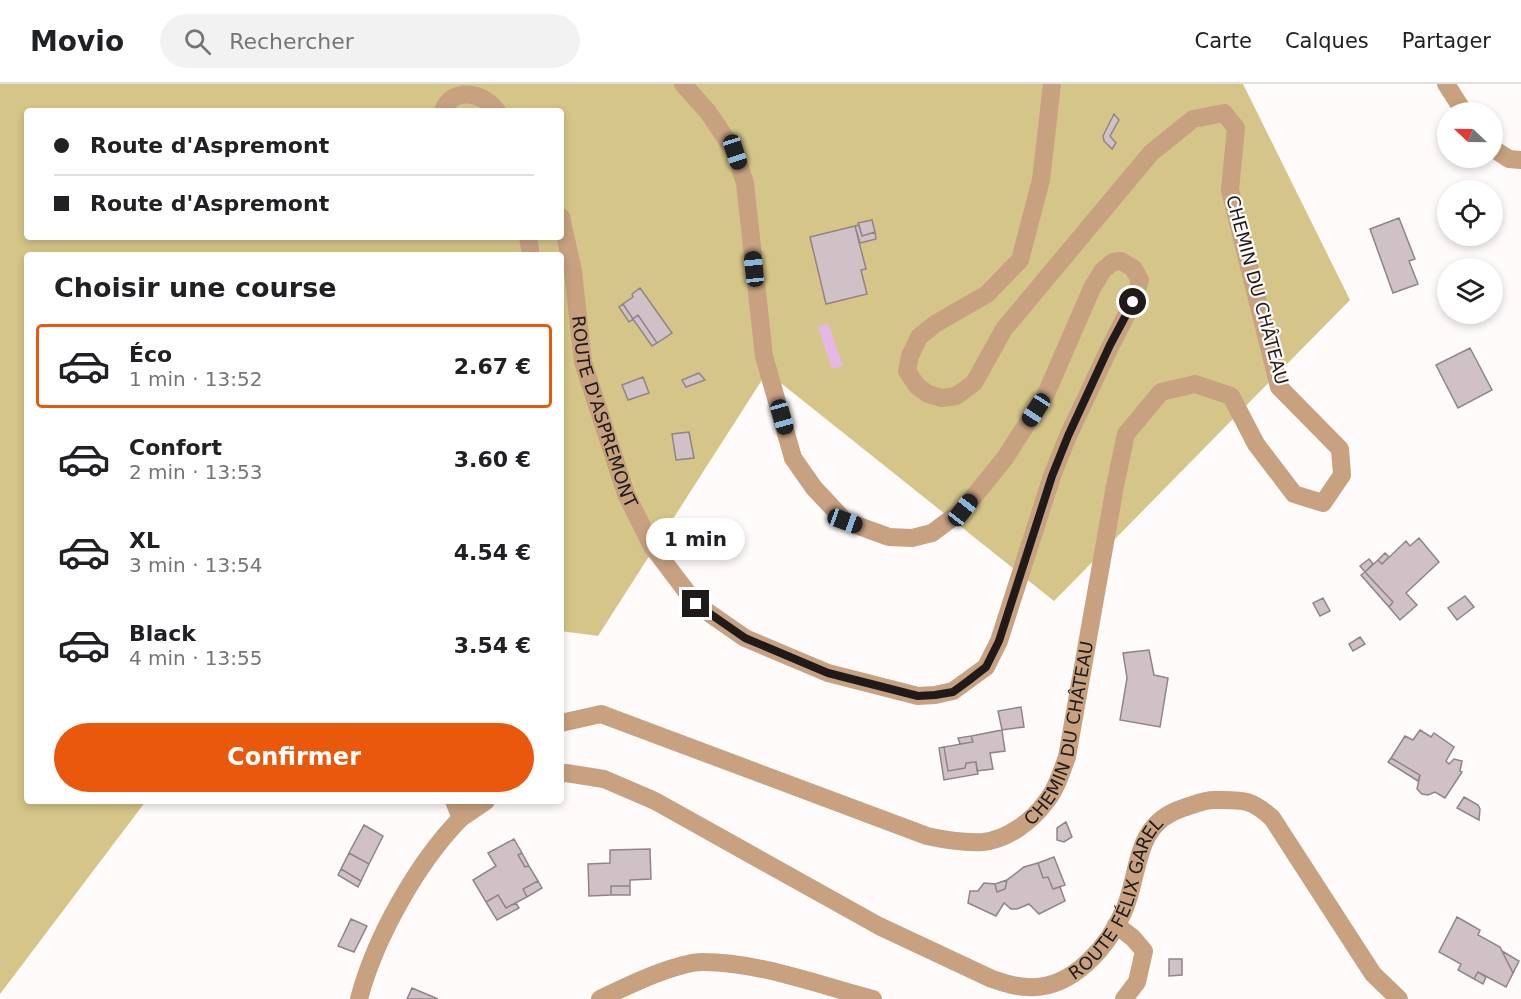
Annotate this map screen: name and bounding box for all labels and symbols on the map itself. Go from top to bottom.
north arrow [1437,102,1503,168]
car [721,132,749,172]
street label: CHEMIN DU CHÂTEAU [1222,193,1293,387]
car [743,250,765,288]
route start [1119,288,1146,315]
street label: ROUTE D'ASPREMONT [568,314,643,512]
car [1019,390,1053,430]
car [768,397,796,437]
car [945,490,981,530]
car [825,506,865,536]
callout: 1 min [646,517,746,559]
route end [682,590,709,617]
street label: CHEMIN DU CHÂTEAU [1019,639,1097,829]
street label: ROUTE FÉLIX GAREL [1064,813,1167,984]

